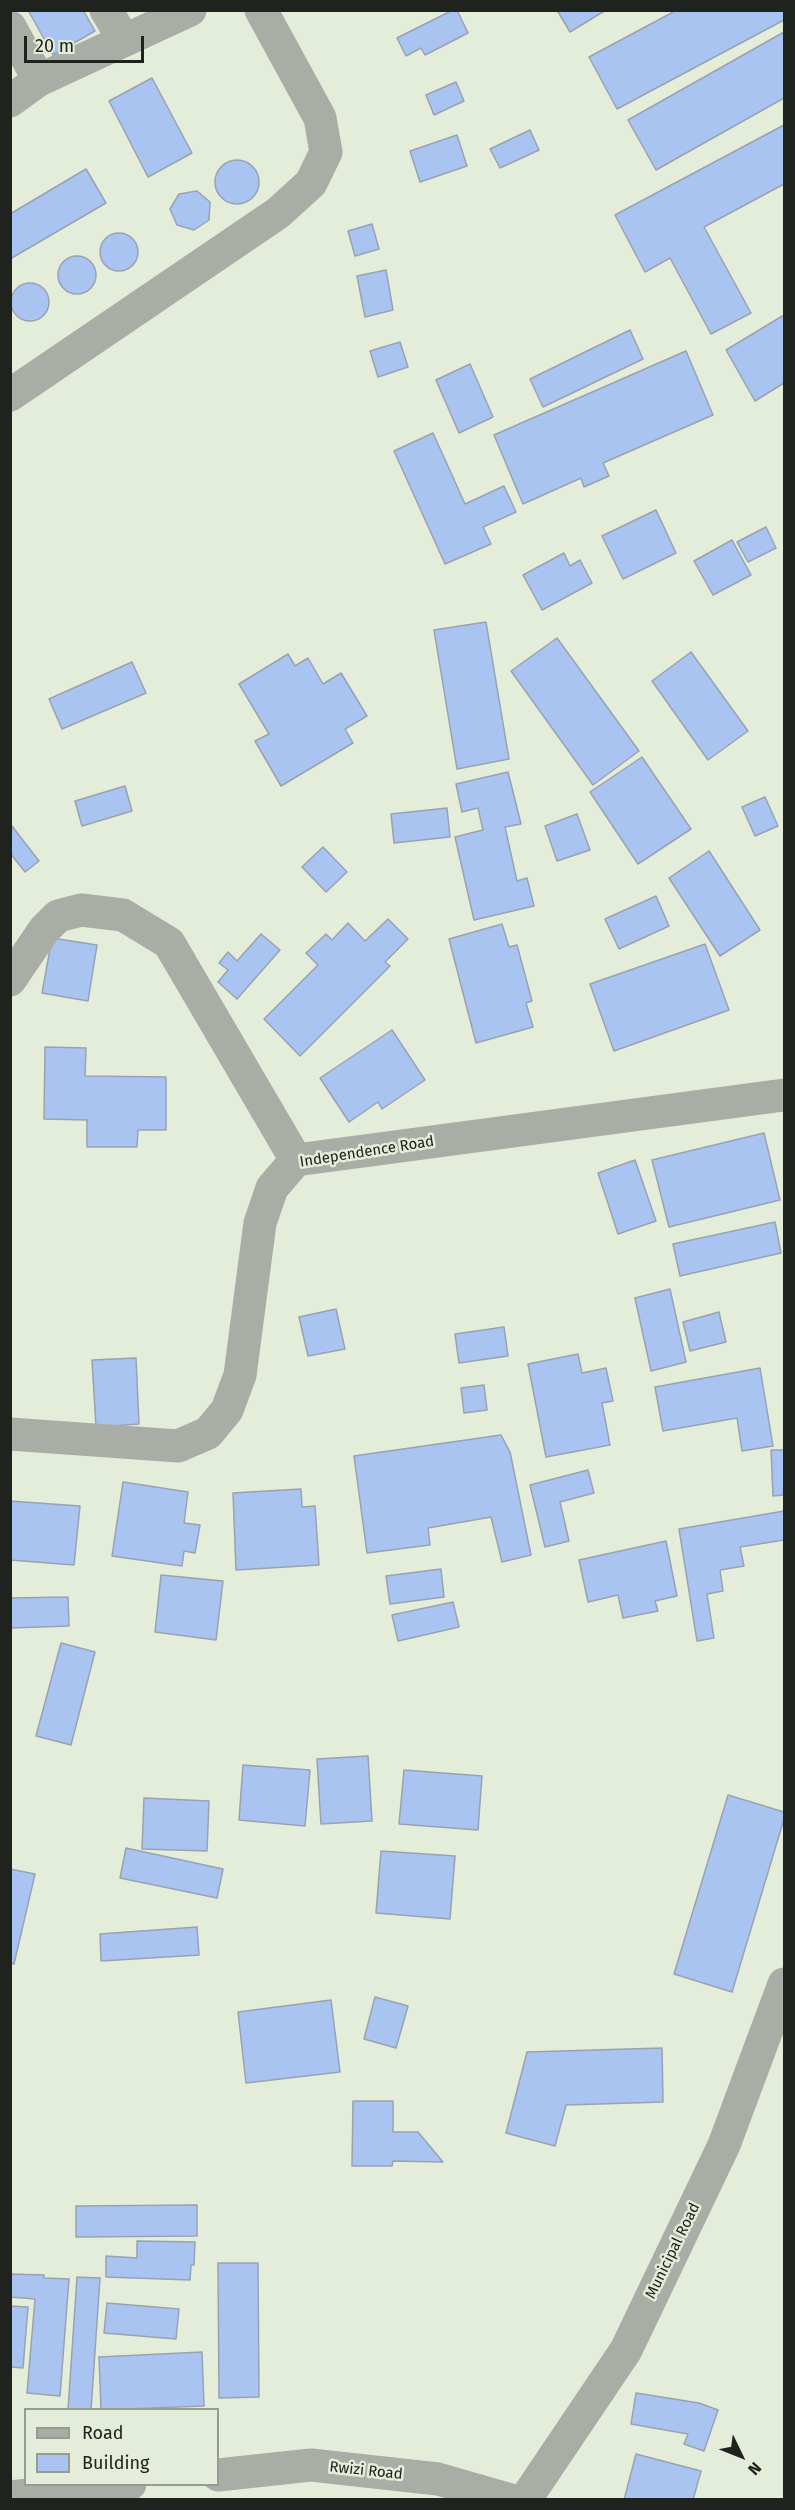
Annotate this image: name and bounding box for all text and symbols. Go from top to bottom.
scale bar [27,24,147,62]
text: 20 m [35,35,74,57]
street label: Independence Road [299,1132,435,1172]
street label: Municipal Road [642,2200,704,2302]
legend [24,2408,219,2486]
text: Road [82,2422,124,2444]
north arrow [711,2426,771,2486]
text: Building [82,2452,149,2474]
street label: Rwizi Road [329,2458,403,2484]
text: N [744,2458,765,2479]

